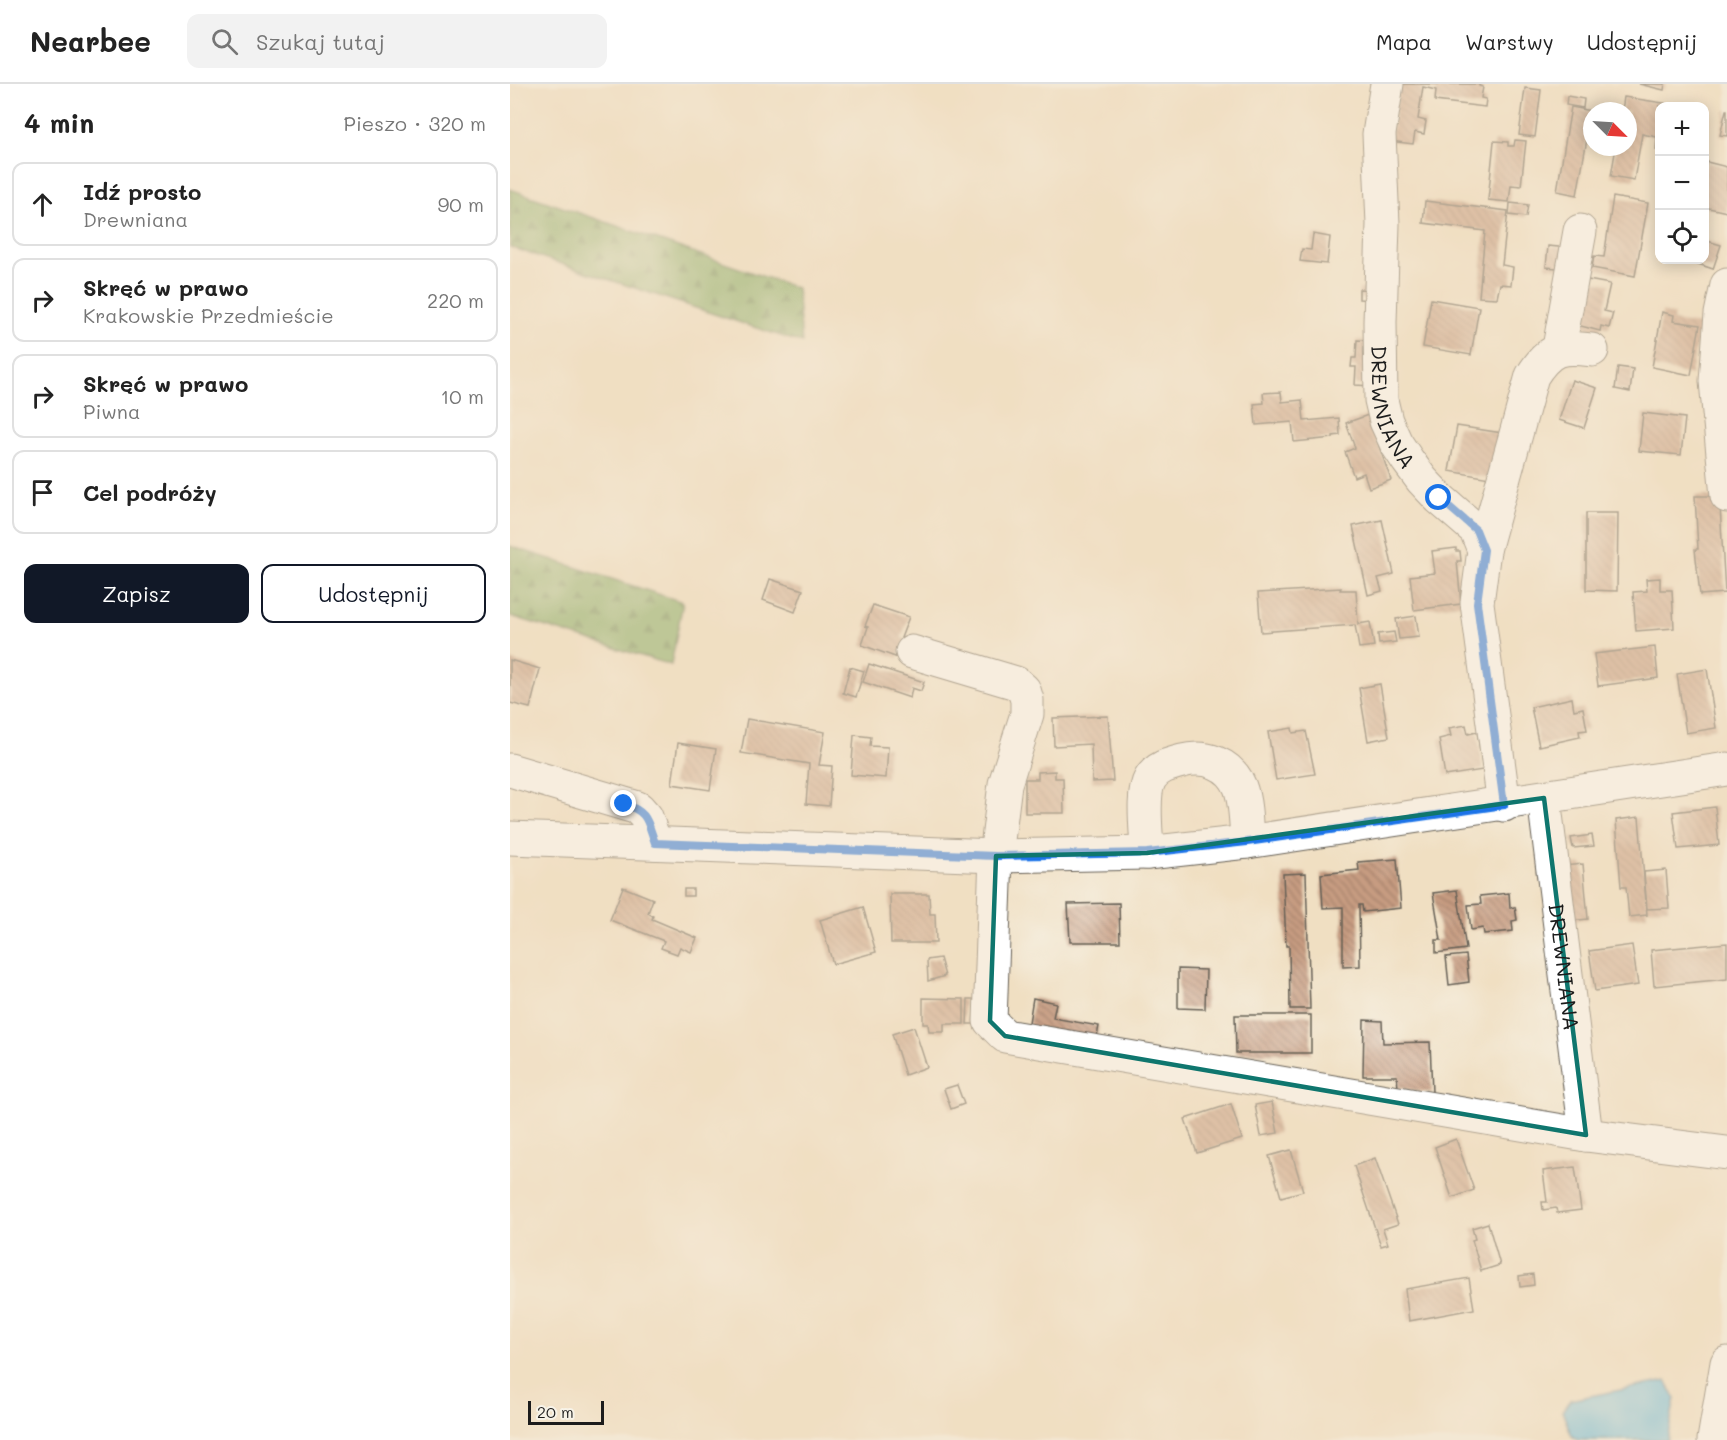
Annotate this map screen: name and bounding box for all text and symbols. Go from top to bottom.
search box [187,14,607,68]
text: Nearbee [30,23,151,59]
icon: search [208,25,241,58]
text: Szukaj tutaj [256,27,385,56]
text: Mapa [1376,28,1432,55]
text: Warstwy [1465,28,1554,55]
text: Udostępnij [1587,28,1697,55]
north arrow [1583,102,1637,156]
map controls [1655,102,1709,264]
button: + [1655,102,1709,156]
text: 4 min [24,106,94,140]
text: Pieszo · 320 m [344,110,486,136]
button: − [1655,156,1709,210]
text: Idź prosto [83,177,201,206]
icon: ahead [26,188,59,221]
text: 90 m [438,191,484,217]
text: Drewniana [83,206,188,232]
button: locate [1655,210,1709,264]
text: Skręć w prawo [83,273,248,302]
icon: right [26,284,59,317]
text: 220 m [427,287,484,313]
text: Krakowskie Przedmieście [83,302,334,328]
street label: DREWNIANA [1367,345,1422,473]
text: Skręć w prawo [83,369,248,398]
icon: right [26,380,59,413]
text: 10 m [440,383,484,409]
text: Piwna [83,398,140,424]
icon: arrive [26,476,59,509]
text: Cel podróży [83,478,217,507]
route start [1425,484,1451,510]
button: Zapisz [24,564,249,623]
button: Udostępnij [261,564,486,623]
route end [610,790,636,816]
street label: DREWNIANA [1544,902,1586,1032]
scale bar [528,1398,604,1426]
text: 20 m [537,1401,574,1422]

